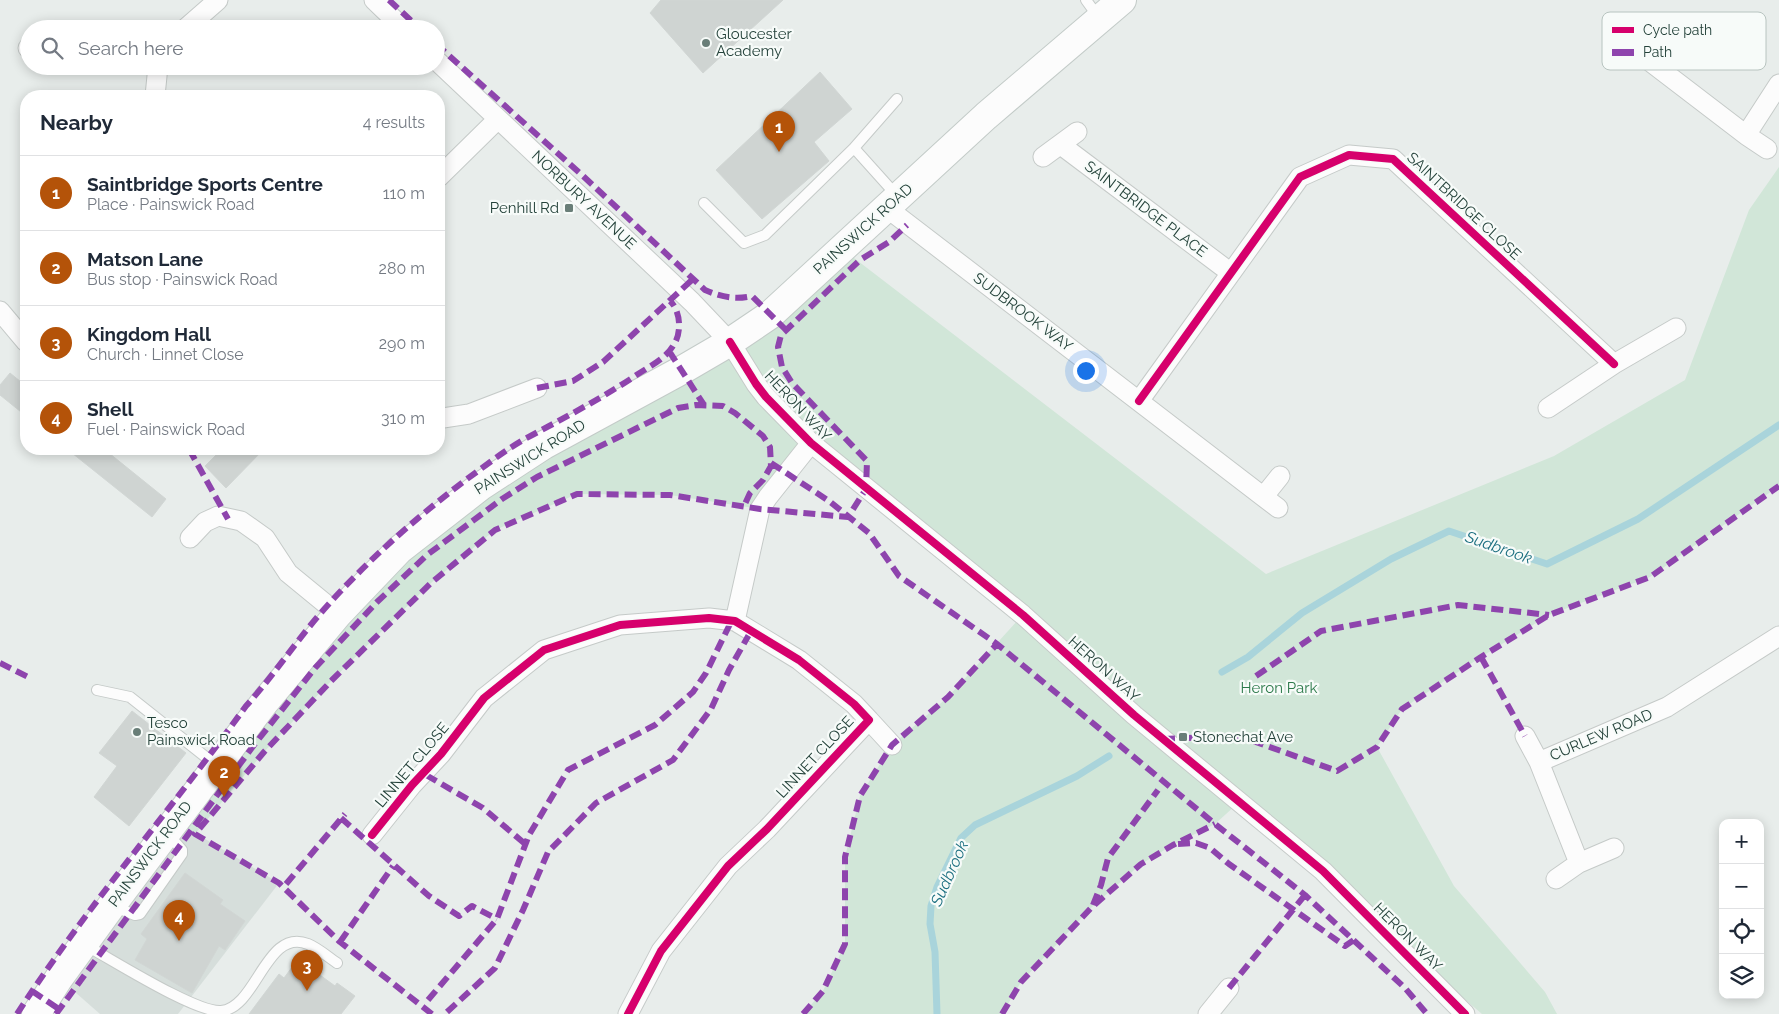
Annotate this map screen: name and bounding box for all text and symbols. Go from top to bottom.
legend [1602,12,1766,70]
search box [20,20,445,75]
text: Cycle path [1643,22,1712,38]
place label: Gloucester Academy [716,25,793,60]
icon: search [38,34,66,62]
text: Search here [78,37,184,59]
marker: Gloucester Academy [700,37,712,49]
text: Path [1643,44,1672,60]
text: Nearby [40,110,113,135]
pin: 1 [763,111,795,152]
text: 4 results [363,113,425,132]
street label: NORBURY AVENUE [528,147,640,253]
street label: SAINTBRIDGE CLOSE [1403,148,1525,264]
street label: SAINTBRIDGE PLACE [1081,157,1211,261]
text: Saintbridge Sports Centre [87,173,323,195]
street label: PAINSWICK ROAD [810,179,917,278]
text: 1 [52,184,60,203]
text: 110 m [383,184,425,203]
text: Place · Painswick Road [87,195,255,214]
place label: Penhill Rd [490,199,559,217]
marker: Penhill Rd [563,202,575,214]
text: Matson Lane [87,248,203,270]
text: 2 [51,259,61,278]
text: 280 m [379,259,425,278]
street label: SUDBROOK WAY [970,269,1076,355]
text: Bus stop · Painswick Road [87,270,278,289]
text: Kingdom Hall [87,323,211,345]
text: 3 [52,334,60,353]
text: 290 m [379,334,425,353]
text: Church · Linnet Close [87,345,244,364]
your location [1073,358,1099,384]
street label: HERON WAY [761,367,835,445]
text: Shell [87,398,134,420]
text: 4 [51,409,61,428]
text: 310 m [381,409,425,428]
street label: PAINSWICK ROAD [471,415,589,498]
text: Fuel · Painswick Road [87,420,245,439]
water label: Sudbrook [1462,527,1535,568]
street label: HERON WAY [1065,632,1144,706]
park label: Heron Park [1241,679,1317,697]
street label: CURLEW ROAD [1547,705,1655,765]
street label: LINNET CLOSE [772,712,858,802]
place label: Tesco Painswick Road [147,714,255,749]
street label: LINNET CLOSE [371,719,453,811]
marker: Tesco Painswick Road [131,726,143,738]
place label: Stonechat Ave [1193,728,1293,746]
marker: Stonechat Ave [1177,731,1189,743]
pin: 2 [208,756,240,797]
street label: PAINSWICK ROAD [104,797,196,910]
map controls [1719,819,1764,999]
button: + [1719,819,1764,864]
water label: Sudbrook [926,837,972,910]
button: − [1719,864,1764,909]
street label: HERON WAY [1370,899,1446,975]
pin: 4 [163,900,195,941]
button: locate [1719,909,1764,954]
pin: 3 [291,950,323,991]
button: layers [1719,954,1764,999]

